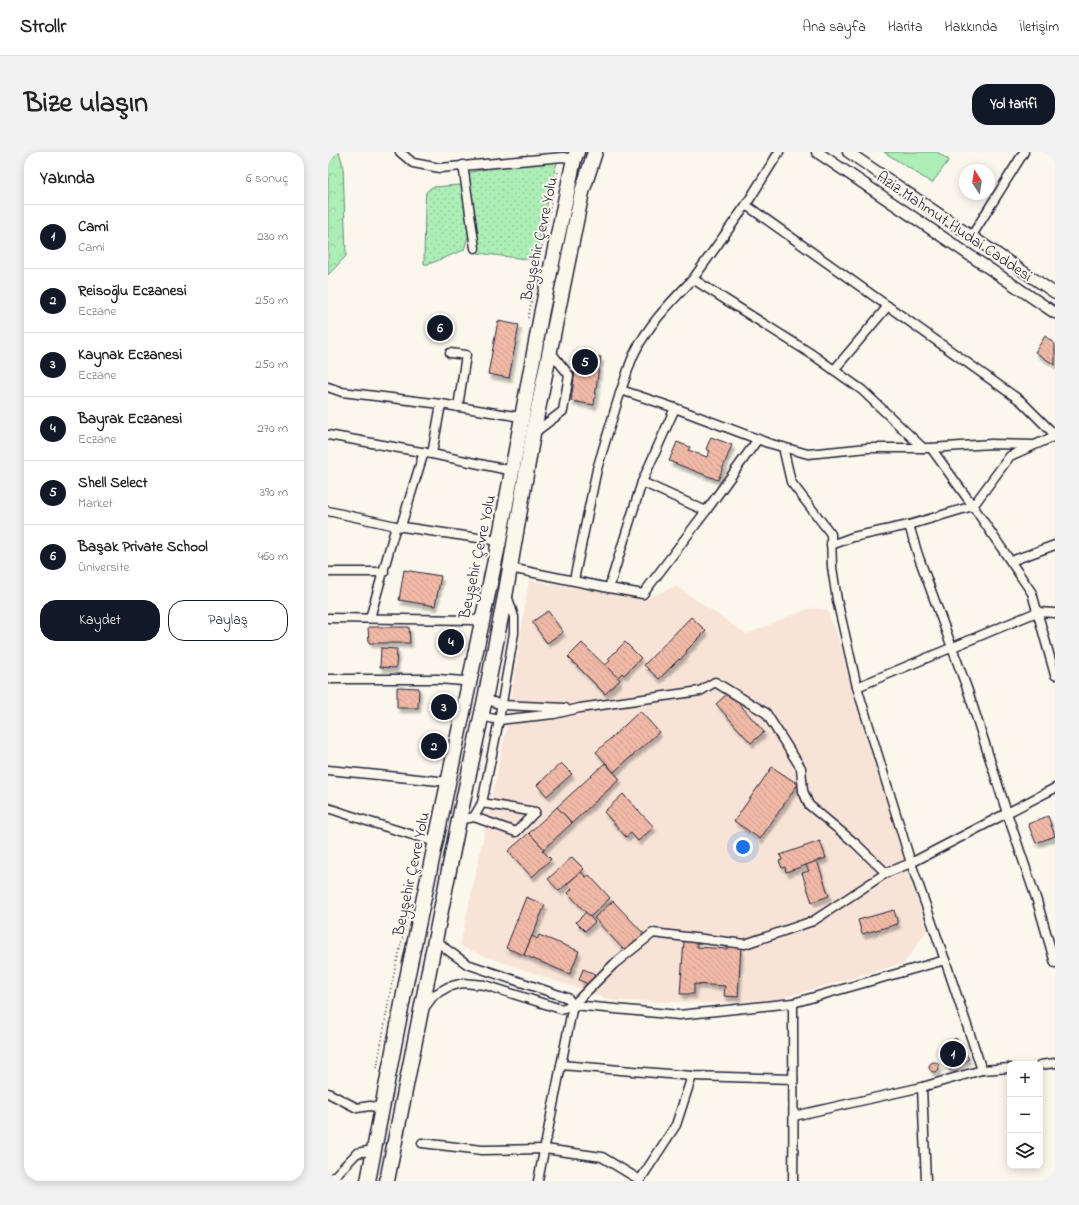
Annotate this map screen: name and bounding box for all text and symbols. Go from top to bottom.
text: Strollr [20,14,66,41]
text: Ana sayfa [803,17,866,38]
text: Harita [888,17,923,38]
text: Hakkında [945,17,997,38]
text: İletişim [1019,17,1059,38]
text: Bize ulaşın [24,84,148,125]
button: Yol tarifi [972,84,1055,125]
north arrow [959,164,995,200]
text: Yakında [40,166,95,191]
street label: Aziz Mahmut Hudai Caddesi [871,166,1037,288]
text: 6 sonuç [246,169,288,188]
street label: Beyşehir Çevre Yolu [515,175,565,304]
text: Cami [78,216,109,238]
text: 1 [51,227,55,246]
text: 230 m [257,227,288,246]
text: Cami [78,238,105,257]
text: Reisoğlu Eczanesi [78,280,187,302]
text: 2 [50,291,56,310]
text: 250 m [255,291,288,310]
text: Eczane [78,302,116,321]
pin: 6 [427,313,453,343]
text: Kaynak Eczanesi [78,344,182,366]
pin: 5 [572,347,598,377]
text: 3 [50,355,56,374]
text: 250 m [255,355,288,374]
text: Eczane [78,366,116,385]
text: Bayrak Eczanesi [78,408,182,430]
text: 4 [50,419,56,438]
text: 270 m [257,419,288,438]
text: Eczane [78,430,116,449]
text: Shell Select [78,472,148,494]
text: 5 [49,483,57,502]
text: 390 m [260,483,288,502]
street label: Beyşehir Çevre Yolu [453,493,503,622]
text: Market [78,494,113,513]
text: Başak Private School [78,536,208,558]
text: 6 [50,547,56,566]
text: 460 m [258,547,288,566]
text: Üniversite [78,558,129,577]
button: Kaydet [40,600,160,641]
button: Paylaş [168,600,288,641]
pin: 4 [438,627,464,657]
pin: 3 [431,692,457,722]
pin: 2 [421,731,447,761]
street label: Beyşehir Çevre Yolu [387,810,437,939]
your location [733,837,753,857]
pin: 1 [940,1039,966,1069]
map controls [1007,1061,1043,1169]
button: + [1007,1061,1043,1097]
button: − [1007,1097,1043,1133]
button: layers [1007,1133,1043,1169]

